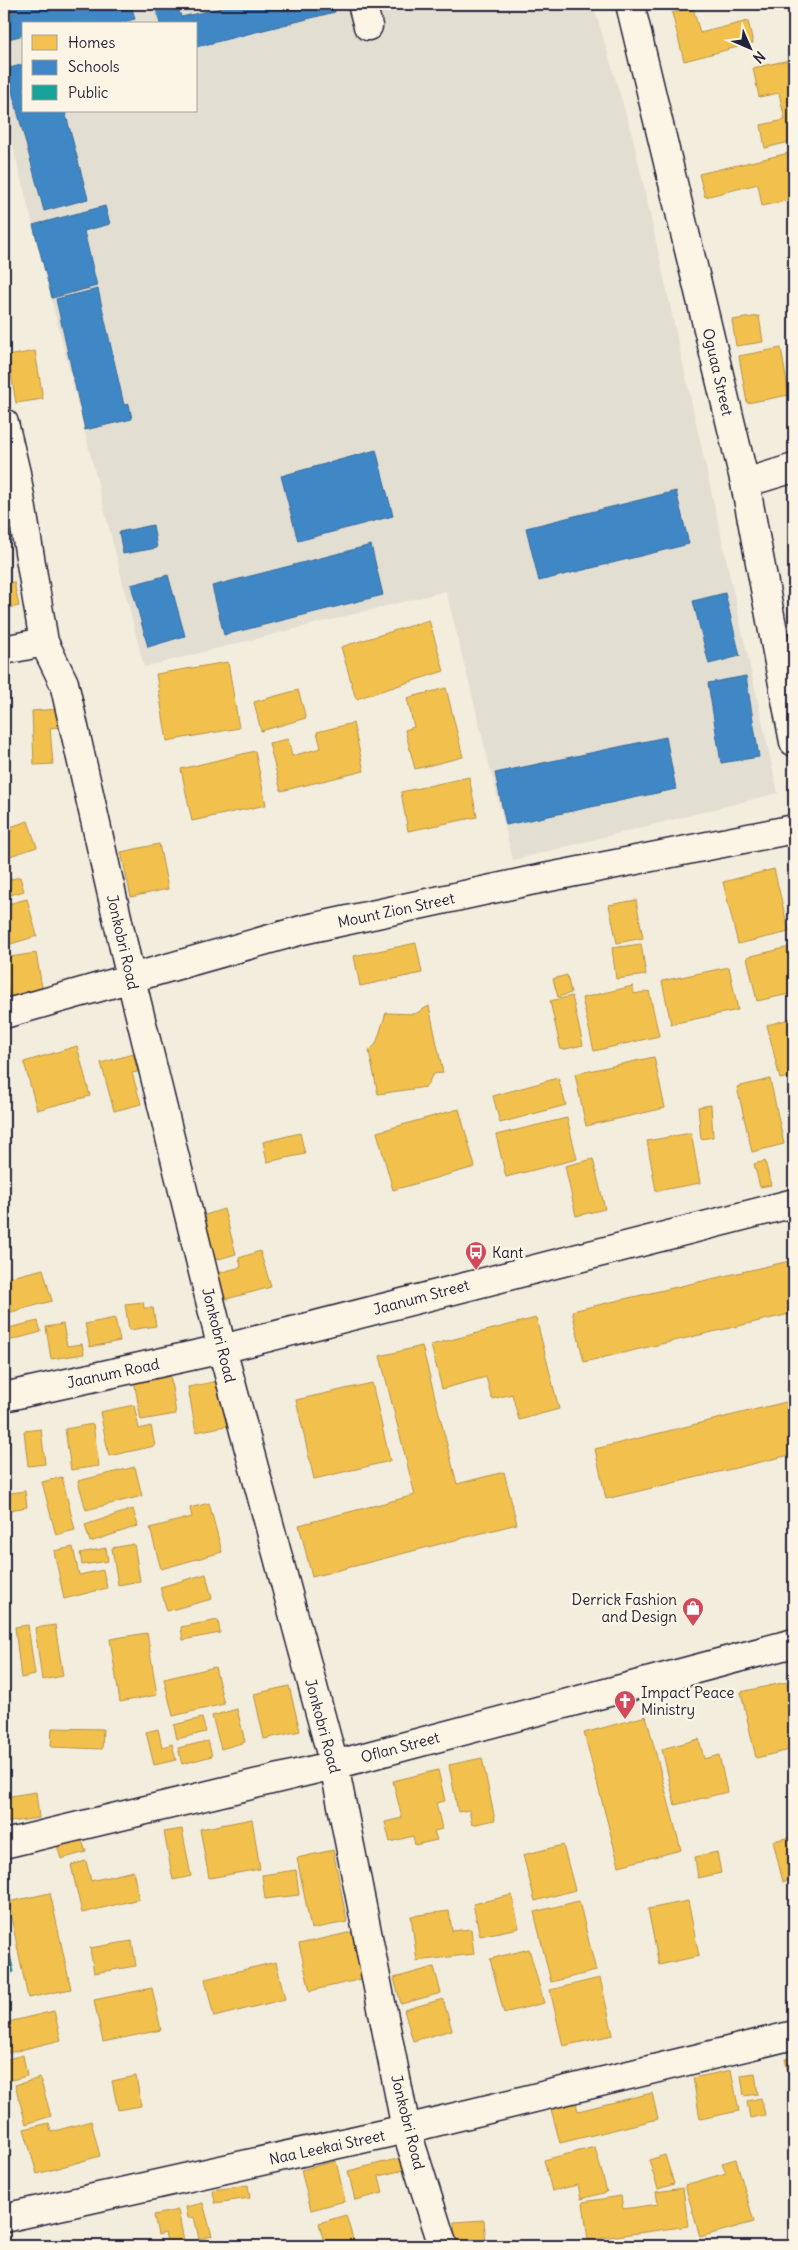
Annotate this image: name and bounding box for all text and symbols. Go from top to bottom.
legend [22,22,198,112]
north arrow [726,22,776,72]
text: Homes [68,33,115,52]
text: N [749,47,769,67]
text: Schools [68,57,120,76]
text: Public [68,83,109,102]
street label: Oguaa Street [699,326,737,418]
street label: Mount Zion Street [336,888,456,932]
street label: Jonkobri Road [103,893,143,992]
bus stop icon: Kant [464,1240,488,1271]
place label: Kant [492,1243,523,1262]
street label: Jaanum Street [371,1275,471,1319]
street label: Jonkobri Road [198,1286,240,1385]
street label: Jaanum Road [65,1354,161,1392]
place label: Derrick Fashion and Design [572,1590,677,1626]
shop icon: Derrick Fashion and Design [681,1596,705,1627]
street label: Jonkobri Road [301,1677,345,1776]
place label: Impact Peace Ministry [641,1683,734,1719]
church icon: Impact Peace Ministry [613,1689,637,1720]
street label: Oflan Street [359,1727,441,1767]
street label: Jonkobri Road [387,2073,429,2172]
street label: Naa Leekai Street [267,2125,387,2169]

